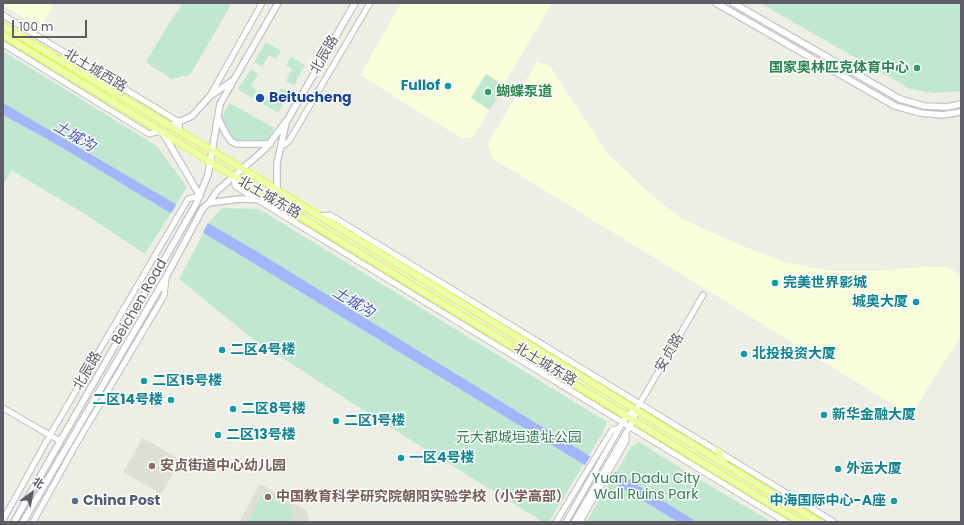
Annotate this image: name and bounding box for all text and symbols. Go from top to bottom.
scale bar [14,12,89,38]
text: 100 m [19,18,53,35]
street label: 北辰路 [307,33,343,77]
street label: 北土城西路 [61,46,129,96]
place label: 国家奥林匹克体育中心 [769,60,909,76]
marker: 国家奥林匹克体育中心 [912,63,922,73]
place label: Fullof [401,78,440,94]
marker: Fullof [443,81,453,91]
place label: 蝴蝶泵道 [496,84,552,100]
marker: 蝴蝶泵道 [483,87,493,97]
place label: Beitucheng [269,90,352,106]
marker: Beitucheng [254,92,266,104]
water label: 土城沟 [50,118,98,156]
street label: 北土城东路 [234,173,304,223]
street label: Beichen Road [109,256,171,348]
place label: 完美世界影城 [783,275,867,291]
marker: 完美世界影城 [770,278,780,288]
water label: 土城沟 [329,284,377,322]
place label: 城奥大厦 [852,294,908,310]
marker: 城奥大厦 [911,297,921,307]
street label: 安贞路 [652,331,688,375]
street label: 北土城东路 [511,340,579,390]
place label: 二区4号楼 [230,342,295,358]
marker: 二区4号楼 [217,345,227,355]
place label: 北投投资大厦 [752,346,836,362]
street label: 北辰路 [70,349,106,393]
marker: 北投投资大厦 [739,349,749,359]
place label: 二区15号楼 [152,373,222,389]
marker: 二区15号楼 [139,376,149,386]
place label: 二区14号楼 [92,392,163,408]
marker: 二区14号楼 [166,395,176,405]
place label: 二区8号楼 [241,401,306,417]
marker: 二区8号楼 [228,404,238,414]
place label: 新华金融大厦 [832,407,916,423]
marker: 新华金融大厦 [819,410,829,420]
place label: 二区1号楼 [344,413,405,429]
marker: 二区1号楼 [331,416,341,426]
place label: 二区13号楼 [226,427,296,443]
marker: 二区13号楼 [213,430,223,440]
park label: 元大都城垣遗址公园 [456,430,582,446]
place label: 一区4号楼 [409,450,474,466]
marker: 一区4号楼 [396,453,406,463]
place label: 安贞街道中心幼儿园 [160,458,286,474]
marker: 安贞街道中心幼儿园 [147,461,157,471]
place label: 外运大厦 [846,461,902,477]
marker: 外运大厦 [833,464,843,474]
park label: Yuan Dadu City Wall Ruins Park [592,471,700,504]
north arrow [12,473,52,513]
text: 北 [29,473,47,493]
place label: 中国教育科学研究院朝阳实验学校（小学高部） [276,489,570,505]
marker: 中国教育科学研究院朝阳实验学校（小学高部） [263,492,273,502]
place label: China Post [83,493,160,509]
place label: 中海国际中心-A座 [770,493,886,509]
marker: China Post [70,496,80,506]
marker: 中海国际中心-A座 [889,496,899,506]

